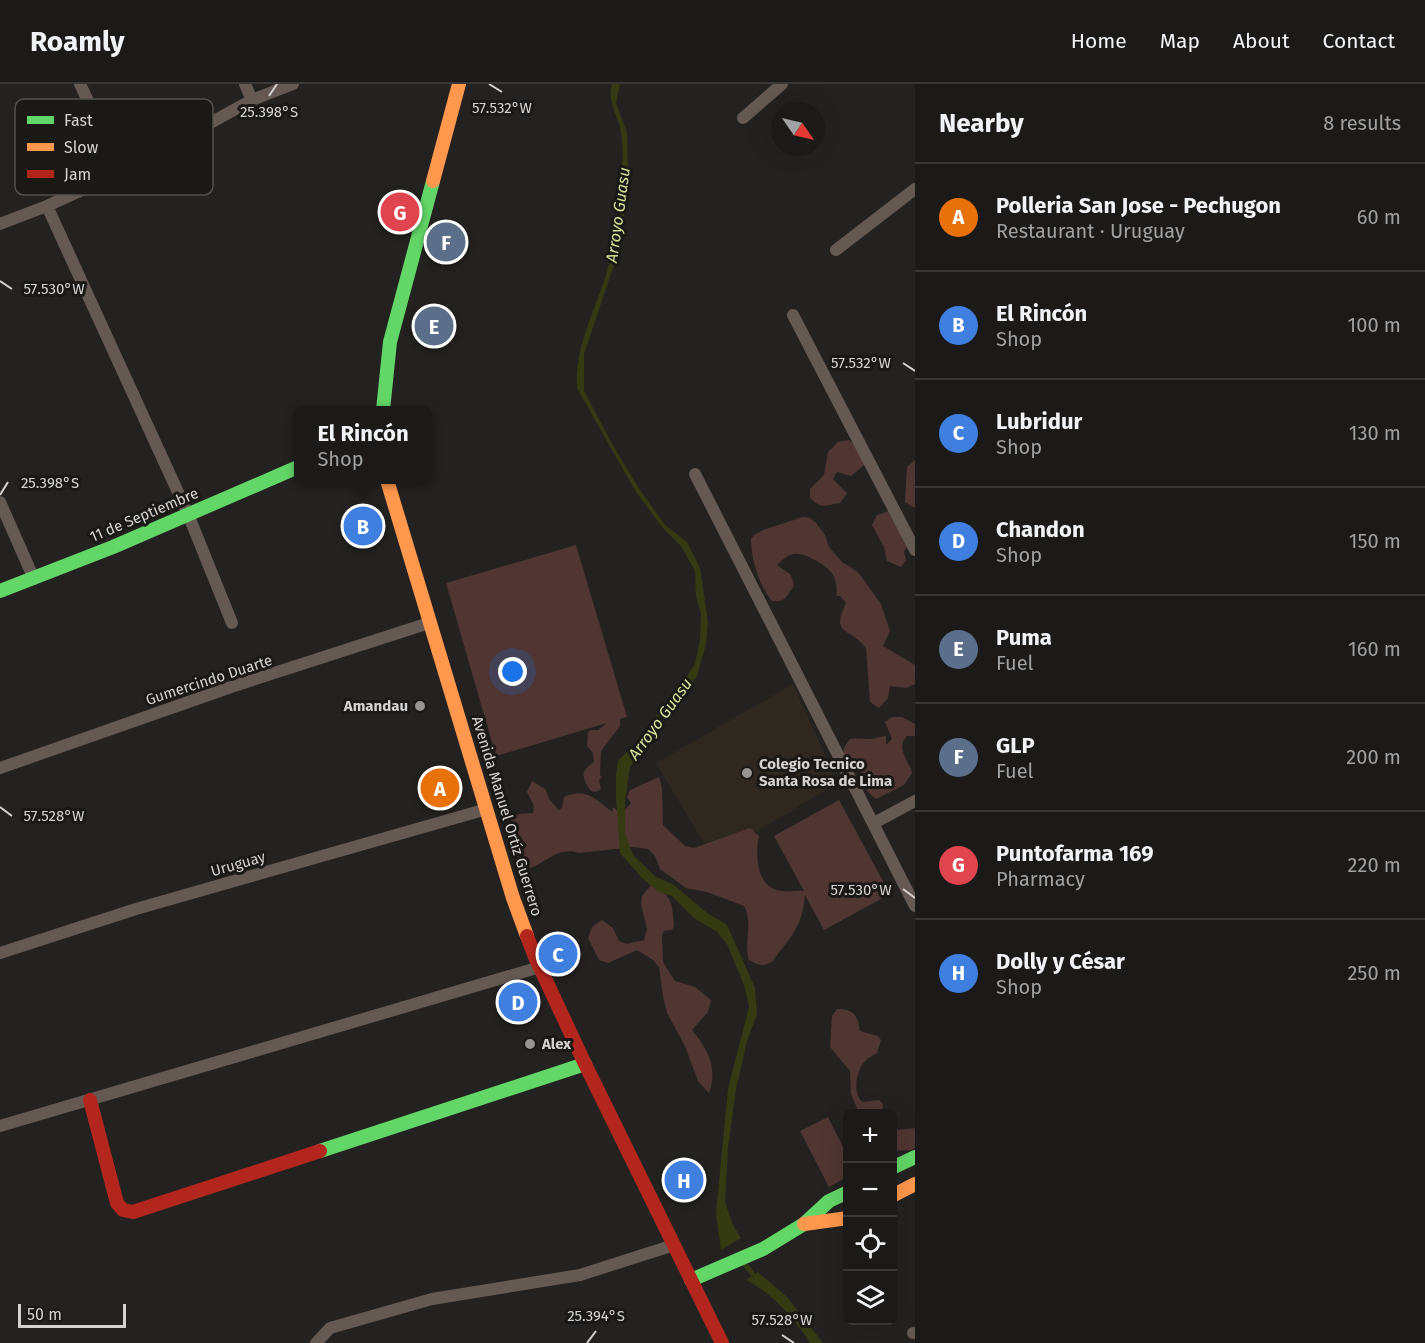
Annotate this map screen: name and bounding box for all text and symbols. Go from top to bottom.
text: Roamly [30,25,124,58]
text: Home [1071,28,1127,54]
text: Map [1160,28,1200,54]
text: About [1233,28,1290,54]
text: Contact [1323,28,1395,54]
legend [15,99,213,195]
text: 57.532°W [472,99,533,117]
north arrow [771,102,825,156]
text: 25.398°S [240,103,298,121]
text: Nearby [939,108,1024,139]
text: Fast [64,111,93,130]
text: 8 results [1323,111,1401,135]
text: Slow [64,138,99,157]
text: Jam [64,165,91,184]
water label: Arroyo Guasu [602,166,634,265]
pin: G [380,190,420,234]
text: Polleria San Jose - Pechugon [996,192,1281,219]
text: A [953,205,964,229]
text: 60 m [1357,205,1401,229]
text: Restaurant · Uruguay [996,219,1185,243]
pin: F [426,220,466,264]
text: 57.530°W [23,280,85,298]
text: El Rincón [996,300,1087,327]
pin: E [414,304,454,348]
text: B [952,313,965,337]
text: 100 m [1348,313,1401,337]
text: Shop [996,327,1042,351]
text: 57.532°W [831,354,892,372]
popup [294,406,432,484]
text: Lubridur [996,408,1082,435]
text: El Rincón [317,420,409,447]
text: C [953,421,964,445]
text: 130 m [1349,421,1401,445]
text: Shop [996,435,1042,459]
text: Shop [317,447,364,471]
text: 25.398°S [21,474,79,492]
street label: 11 de Septiembre [87,484,201,546]
pin: B [344,504,382,548]
text: Chandon [996,516,1085,543]
text: D [952,529,965,553]
text: 150 m [1349,529,1401,553]
text: Shop [996,543,1042,567]
text: Puma [996,624,1052,651]
text: E [953,637,964,661]
text: 160 m [1348,637,1401,661]
street label: Gumercindo Duarte [143,651,275,709]
text: Fuel [996,651,1033,675]
your location [498,657,527,686]
water label: Arroyo Guasu [624,675,696,764]
place label: Amandau [343,697,408,715]
marker: Amandau [413,699,427,713]
street label: Avenida Manuel Ortíz Guerrero [468,714,546,918]
text: GLP [996,732,1035,759]
text: F [954,745,963,769]
text: 200 m [1346,745,1401,769]
place label: Colegio Tecnico Santa Rosa de Lima [759,755,892,790]
text: Fuel [996,759,1033,783]
pin: A [420,766,460,810]
marker: Colegio Tecnico Santa Rosa de Lima [740,766,754,780]
text: 57.528°W [24,807,85,825]
text: Puntofarma 169 [996,840,1154,867]
street label: Uruguay [209,847,268,880]
text: G [952,853,965,877]
text: 220 m [1348,853,1401,877]
text: Pharmacy [996,867,1085,891]
text: 57.530°W [830,881,892,899]
pin: C [538,932,578,976]
text: Dolly y César [996,948,1125,975]
text: H [952,961,965,985]
text: 250 m [1347,961,1401,985]
text: Shop [996,975,1042,999]
pin: D [498,980,538,1024]
place label: Alex [541,1035,571,1053]
marker: Alex [523,1037,537,1051]
map controls [843,1109,897,1325]
button: + [843,1109,897,1163]
pin: H [664,1158,704,1202]
button: − [843,1163,897,1217]
button: locate [843,1217,897,1271]
button: layers [843,1271,897,1325]
scale bar [18,1301,126,1328]
text: 50 m [27,1305,62,1324]
text: 25.394°S [567,1307,625,1325]
text: 57.528°W [752,1311,813,1329]

